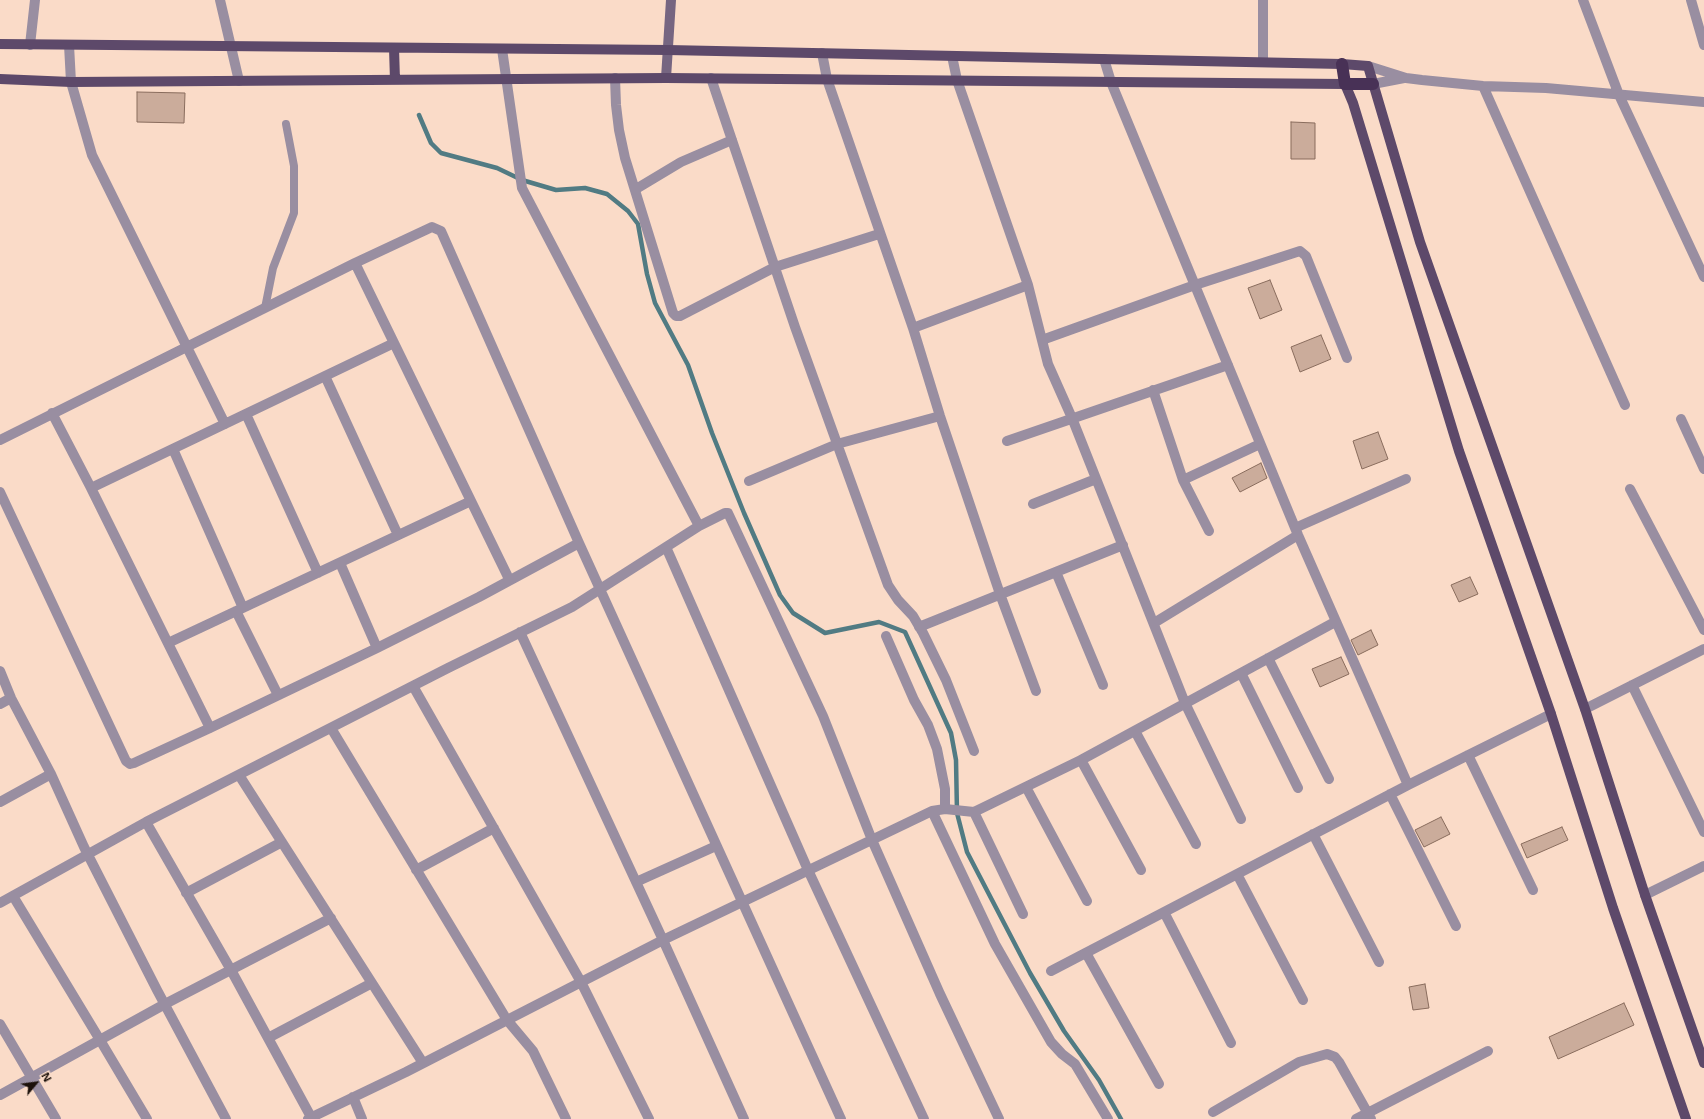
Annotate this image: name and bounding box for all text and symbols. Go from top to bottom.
north arrow [16,1063,56,1103]
text: N [38,1069,56,1084]

